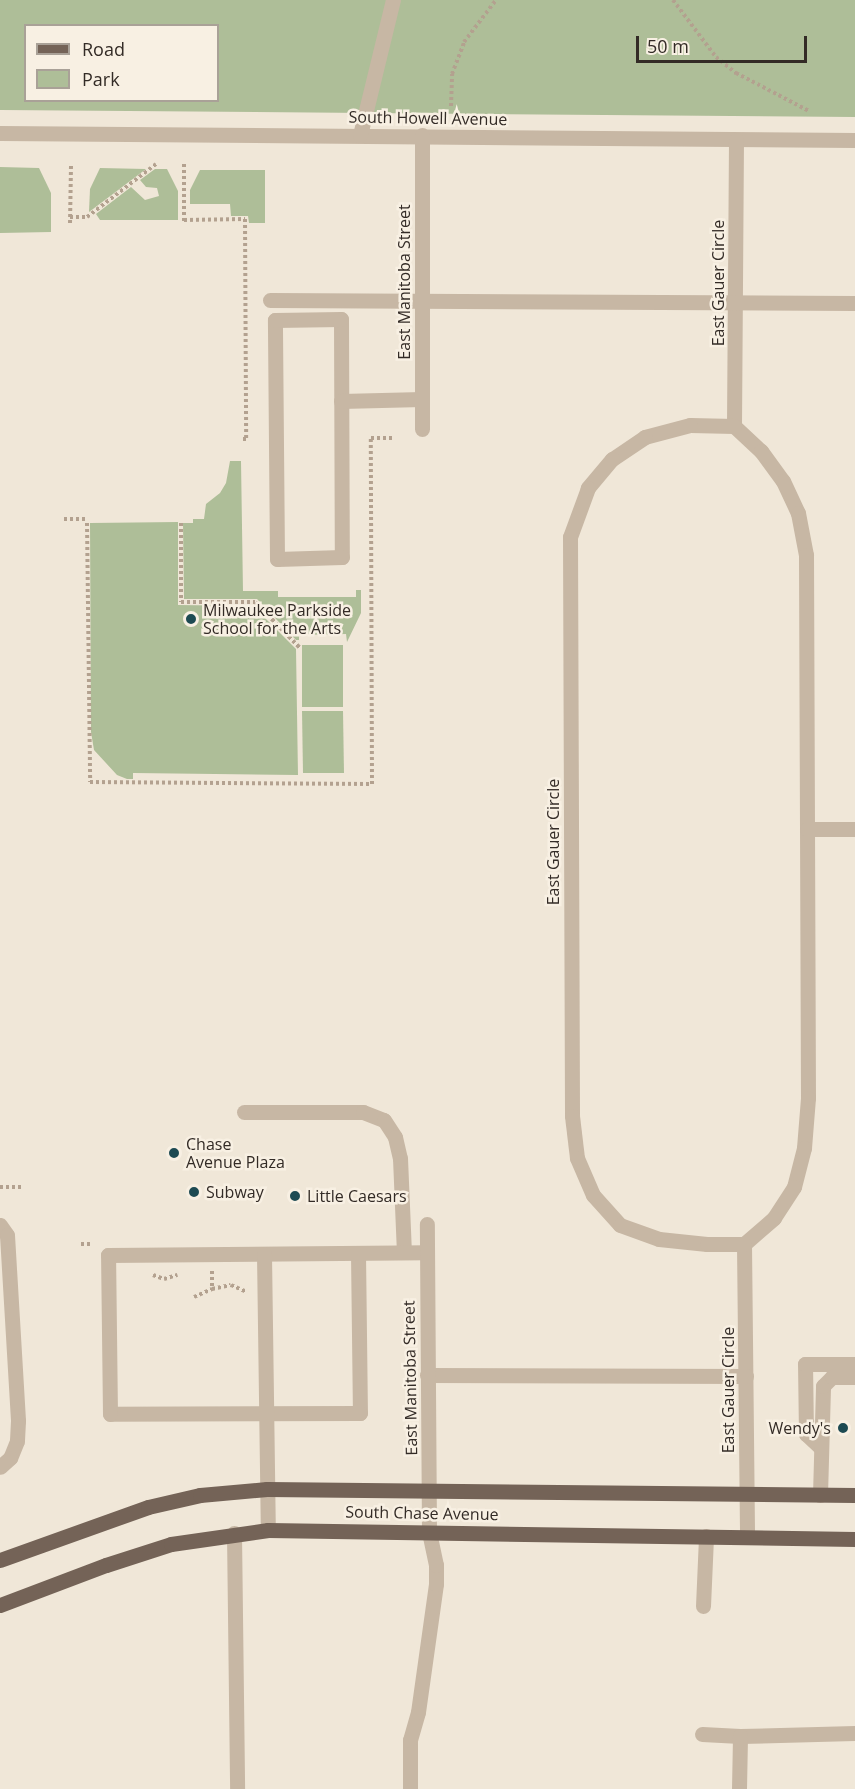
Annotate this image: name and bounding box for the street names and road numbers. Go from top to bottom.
street label: South Howell Avenue [349,107,507,129]
street label: East Manitoba Street [394,204,414,360]
street label: East Gauer Circle [708,220,728,346]
street label: East Gauer Circle [543,779,563,905]
street label: East Manitoba Street [399,1300,421,1456]
street label: East Gauer Circle [718,1327,738,1453]
street label: South Chase Avenue [345,1502,499,1524]

